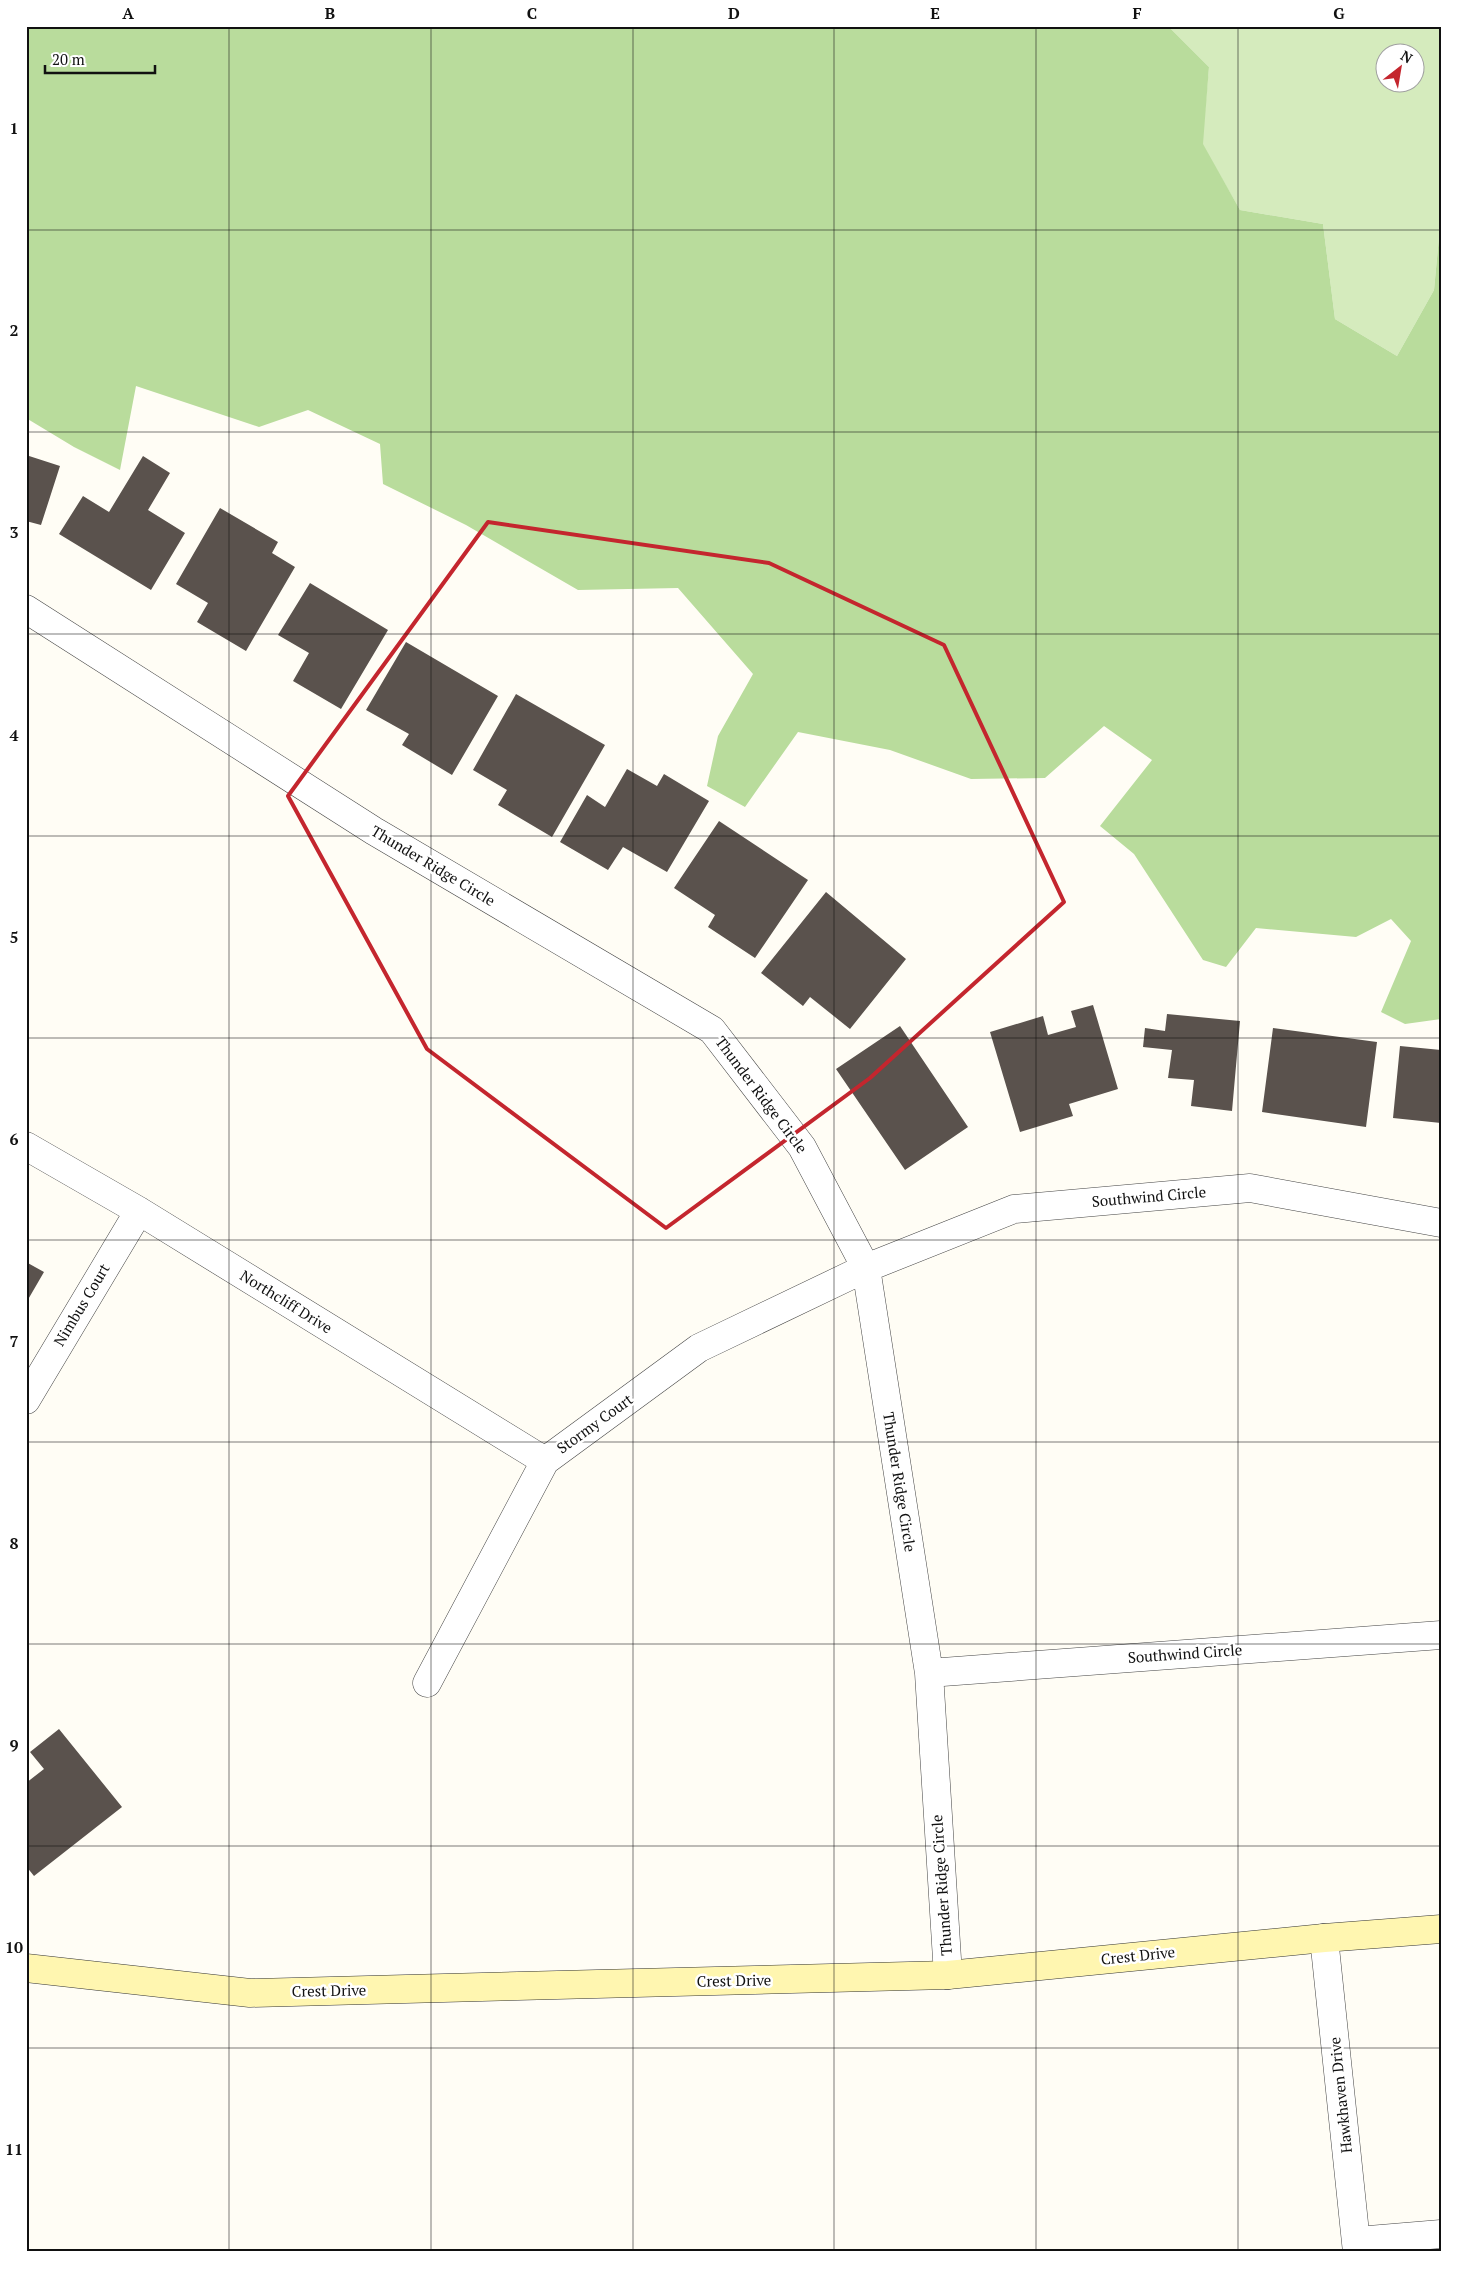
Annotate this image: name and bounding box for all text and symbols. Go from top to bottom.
text: A [122,2,134,24]
text: B [325,2,335,24]
text: C [527,2,537,24]
text: D [728,2,740,24]
text: E [930,2,940,24]
text: F [1132,2,1142,24]
text: G [1333,2,1345,24]
scale bar [45,42,155,74]
north arrow [1374,42,1424,92]
text: N [1398,46,1417,68]
text: 20 m [52,49,85,69]
text: 1 [9,117,19,139]
text: 2 [9,319,19,341]
text: 3 [9,521,19,543]
text: 4 [9,724,19,746]
street label: Thunder Ridge Circle [368,820,499,910]
text: 5 [9,926,19,948]
street label: Thunder Ridge Circle [711,1032,812,1157]
text: 6 [9,1128,19,1150]
street label: Southwind Circle [1091,1181,1207,1211]
street label: Nimbus Court [49,1259,114,1349]
street label: Northcliff Drive [237,1265,336,1337]
text: 7 [9,1330,19,1352]
street label: Stormy Court [552,1389,637,1458]
street label: Thunder Ridge Circle [879,1410,921,1553]
text: 8 [9,1532,19,1554]
street label: Southwind Circle [1127,1639,1243,1667]
text: 9 [9,1734,19,1756]
street label: Thunder Ridge Circle [926,1814,956,1956]
text: 10 [5,1936,23,1958]
street label: Crest Drive [1100,1941,1176,1969]
street label: Crest Drive [697,1969,771,1991]
street label: Crest Drive [292,1979,366,2001]
street label: Hawkhaven Drive [1324,2036,1356,2154]
text: 11 [5,2138,23,2160]

